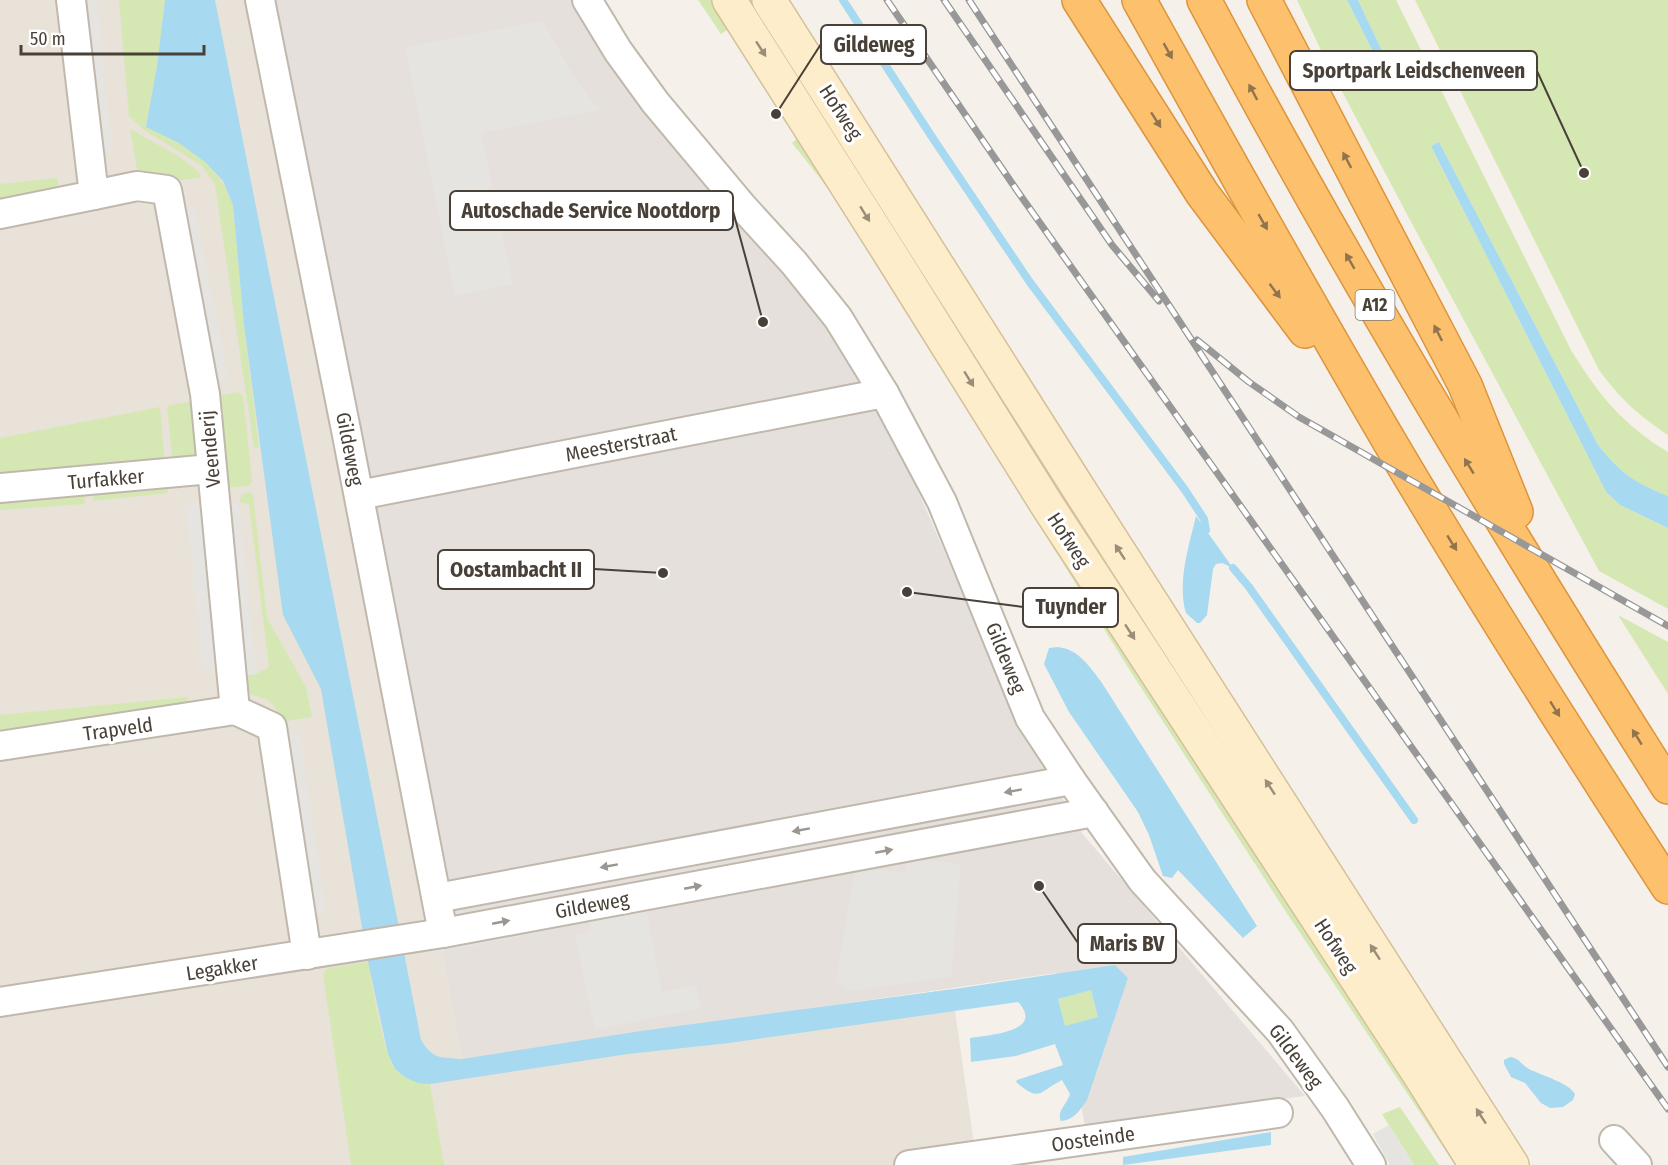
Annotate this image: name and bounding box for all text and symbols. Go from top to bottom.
scale bar [21,18,204,56]
callout: Gildeweg [821,25,926,64]
text: 50 m [30,28,66,50]
text: Gildeweg [833,32,915,58]
one-way arrow [755,41,766,57]
one-way arrow [1163,43,1173,60]
callout: Sportpark Leidschenveen [1290,51,1537,90]
text: Sportpark Leidschenveen [1303,58,1525,84]
street label: Hofweg [814,80,868,145]
one-way arrow [1248,83,1258,100]
one-way arrow [1150,112,1161,128]
one-way arrow [1342,151,1352,168]
callout: Autoschade Service Nootdorp [450,191,733,230]
text: Autoschade Service Nootdorp [461,198,720,224]
one-way arrow [860,205,871,222]
one-way arrow [1257,213,1267,230]
one-way arrow [1344,253,1355,269]
one-way arrow [1269,282,1281,298]
road number: A12 [1356,290,1394,320]
one-way arrow [1433,324,1442,341]
one-way arrow [963,371,974,387]
street label: Veenderij [195,409,225,489]
street label: Gildeweg [331,410,369,489]
street label: Meesterstraat [563,421,679,467]
one-way arrow [1464,458,1475,474]
street label: Turfakker [67,464,145,494]
street label: Hofweg [1042,508,1096,573]
one-way arrow [1446,535,1457,551]
one-way arrow [1114,544,1125,561]
callout: Oostambacht II [438,550,594,589]
text: Oostambacht II [450,557,582,583]
callout: Tuynder [1023,588,1118,627]
text: Tuynder [1035,594,1107,620]
street label: Gildeweg [981,619,1031,698]
one-way arrow [1124,624,1135,640]
one-way arrow [1549,701,1560,717]
street label: Trapveld [82,712,154,746]
one-way arrow [1631,729,1642,745]
one-way arrow [1264,780,1276,796]
one-way arrow [1004,787,1023,796]
one-way arrow [791,826,810,835]
one-way arrow [875,846,894,855]
one-way arrow [600,862,619,871]
one-way arrow [683,882,702,891]
street label: Gildeweg [553,887,631,923]
street label: Hofweg [1309,914,1363,979]
one-way arrow [491,917,510,926]
callout: Maris BV [1078,924,1176,963]
text: Maris BV [1090,931,1165,957]
one-way arrow [1370,943,1381,960]
street label: Legakker [184,950,260,986]
street label: Gildeweg [1264,1019,1328,1094]
one-way arrow [1475,1108,1486,1124]
street label: Oosteinde [1050,1121,1136,1157]

